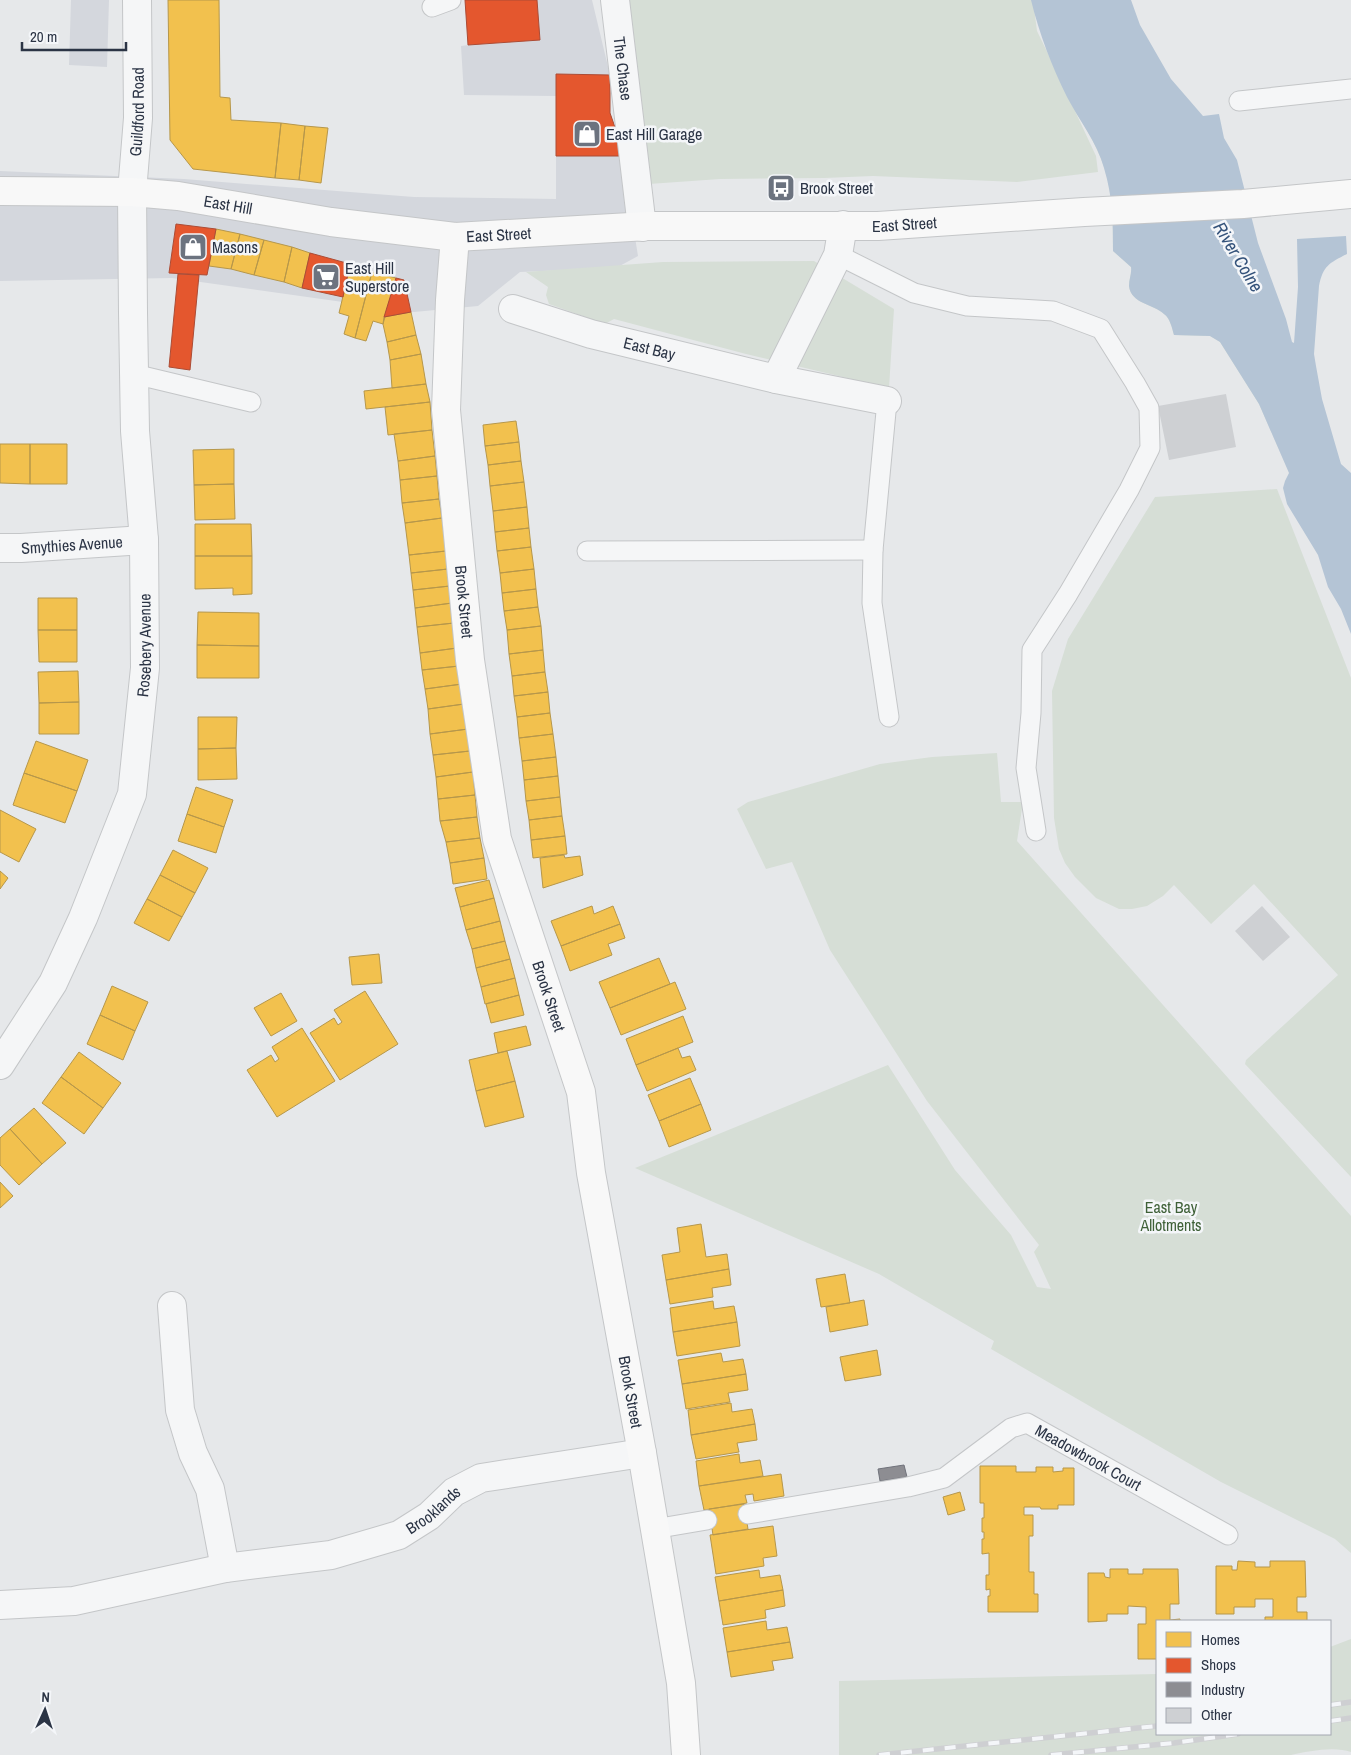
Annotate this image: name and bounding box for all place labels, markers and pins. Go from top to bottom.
shop icon: East Hill Garage [572,119,602,149]
place label: East Hill Garage [606,123,702,145]
bus stop icon: Brook Street [766,173,796,203]
place label: Brook Street [800,177,873,199]
shop icon: Masons [178,232,208,262]
place label: Masons [212,236,258,258]
place label: East Hill Superstore [345,257,409,297]
supermarket icon: East Hill Superstore [311,262,341,292]

